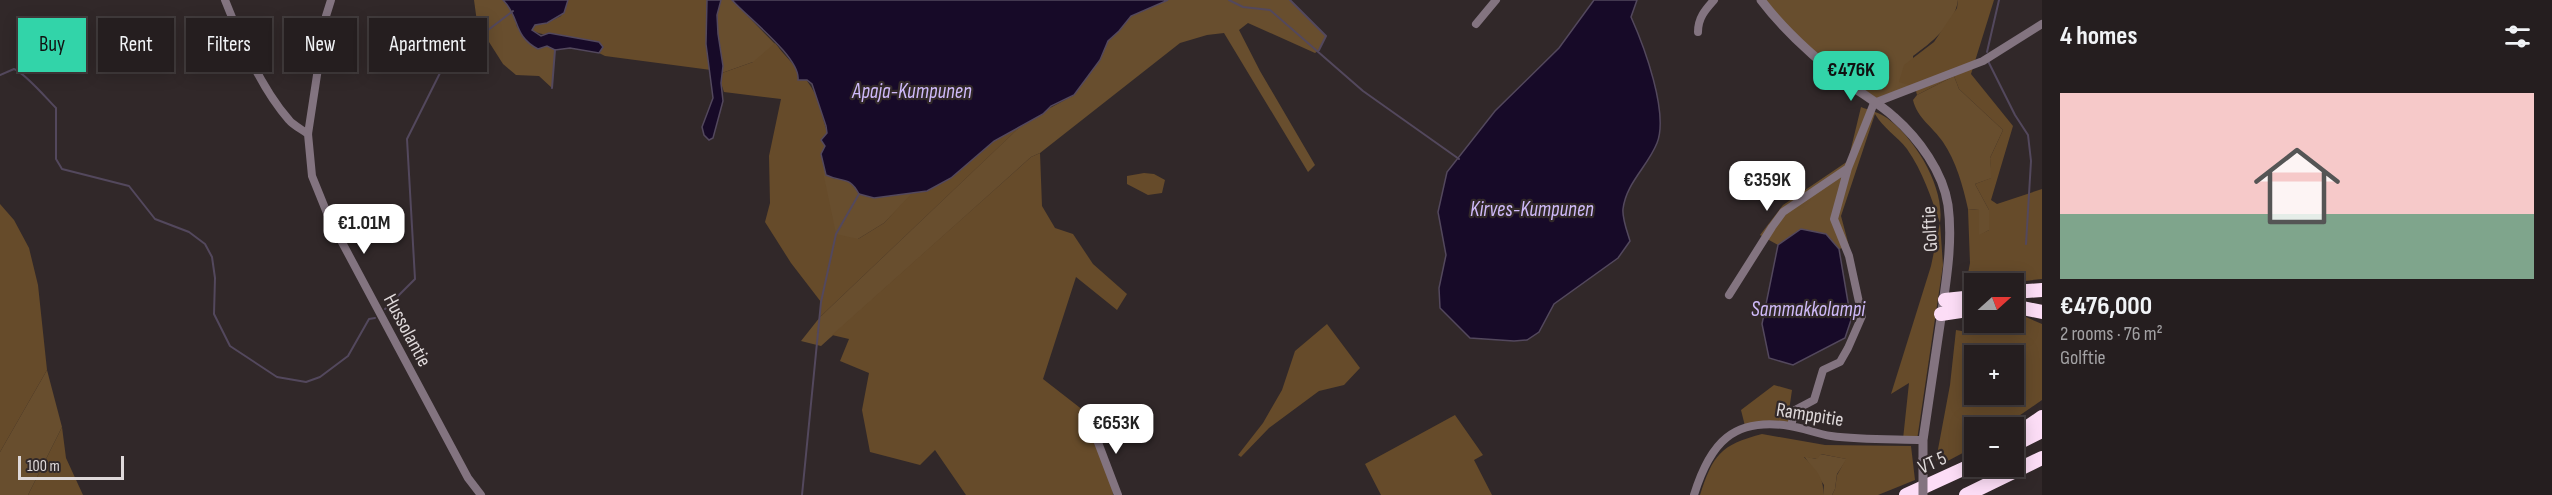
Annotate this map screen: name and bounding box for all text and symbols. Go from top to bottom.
chip: Buy [18,18,86,72]
chip: Rent [98,18,174,72]
chip: Filters [186,18,272,72]
chip: New [284,18,357,72]
chip: Apartment [369,18,487,72]
icon: filters [2501,20,2534,53]
text: 4 homes [2060,21,2137,52]
pin: €476K [1809,51,1893,102]
text: €476K [1827,58,1875,82]
water label: Apaja-Kumpunen [851,79,972,104]
icon: home [2243,132,2351,240]
pin: €359K [1725,161,1809,212]
text: €359K [1743,168,1791,192]
water label: Kirves-Kumpunen [1470,197,1594,222]
pin: €1.01M [315,204,413,255]
street label: Golftie [1917,206,1943,252]
text: €1.01M [338,211,390,235]
north arrow [1964,273,2024,333]
map controls [1964,273,2024,477]
street label: Hussolantie [378,290,436,371]
text: €476,000 [2060,291,2152,322]
water label: Sammakkolampi [1751,297,1866,322]
text: 2 rooms · 76 m² [2060,322,2163,346]
button: + [1964,345,2024,405]
text: Golftie [2060,346,2106,370]
street label: Ramppitie [1775,398,1845,432]
pin: €653K [1074,404,1158,455]
text: €653K [1092,411,1140,435]
button: − [1964,417,2024,477]
street label: VT 5 [1915,446,1950,480]
scale bar [18,453,124,480]
text: 100 m [27,457,60,476]

